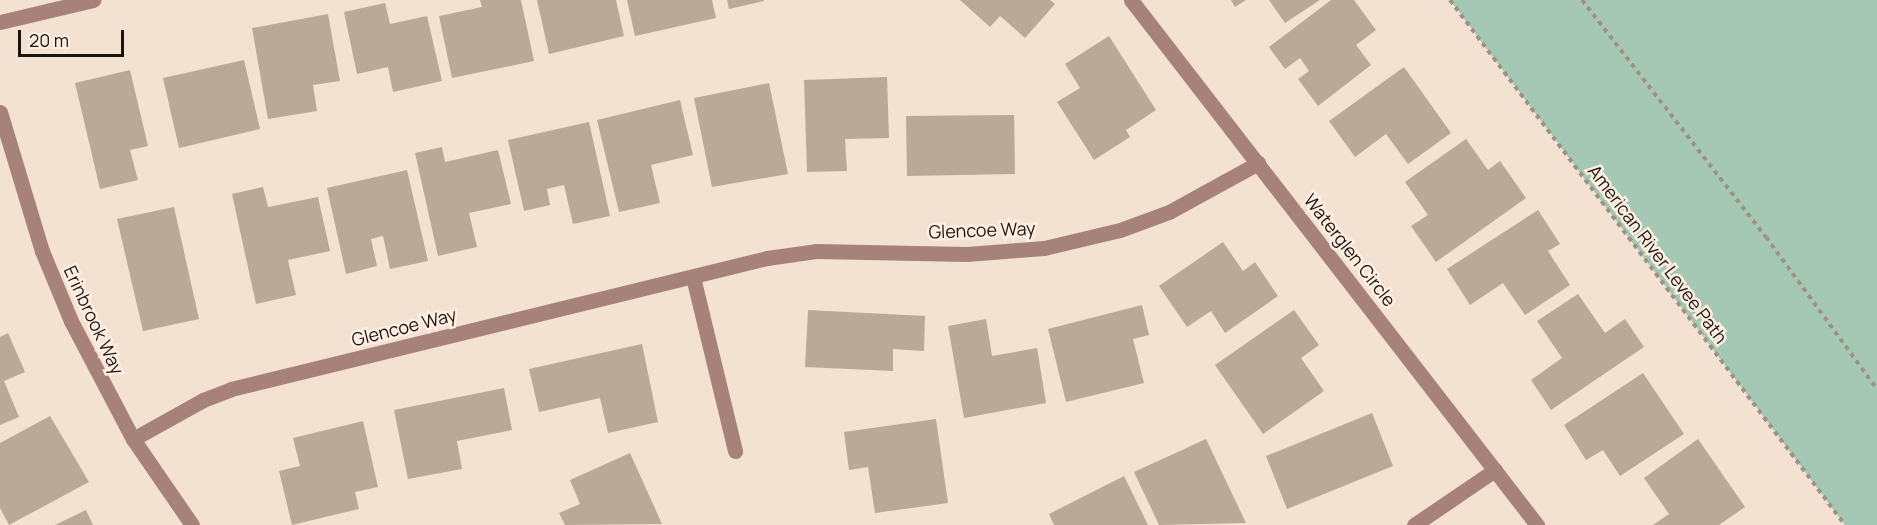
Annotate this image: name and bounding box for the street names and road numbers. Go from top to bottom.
street label: American River Levee Path [1584,160,1732,348]
street label: Waterglen Circle [1299,189,1401,311]
street label: Glencoe Way [928,217,1036,243]
street label: Erinbrook Way [59,262,129,378]
street label: Glencoe Way [349,304,459,350]

